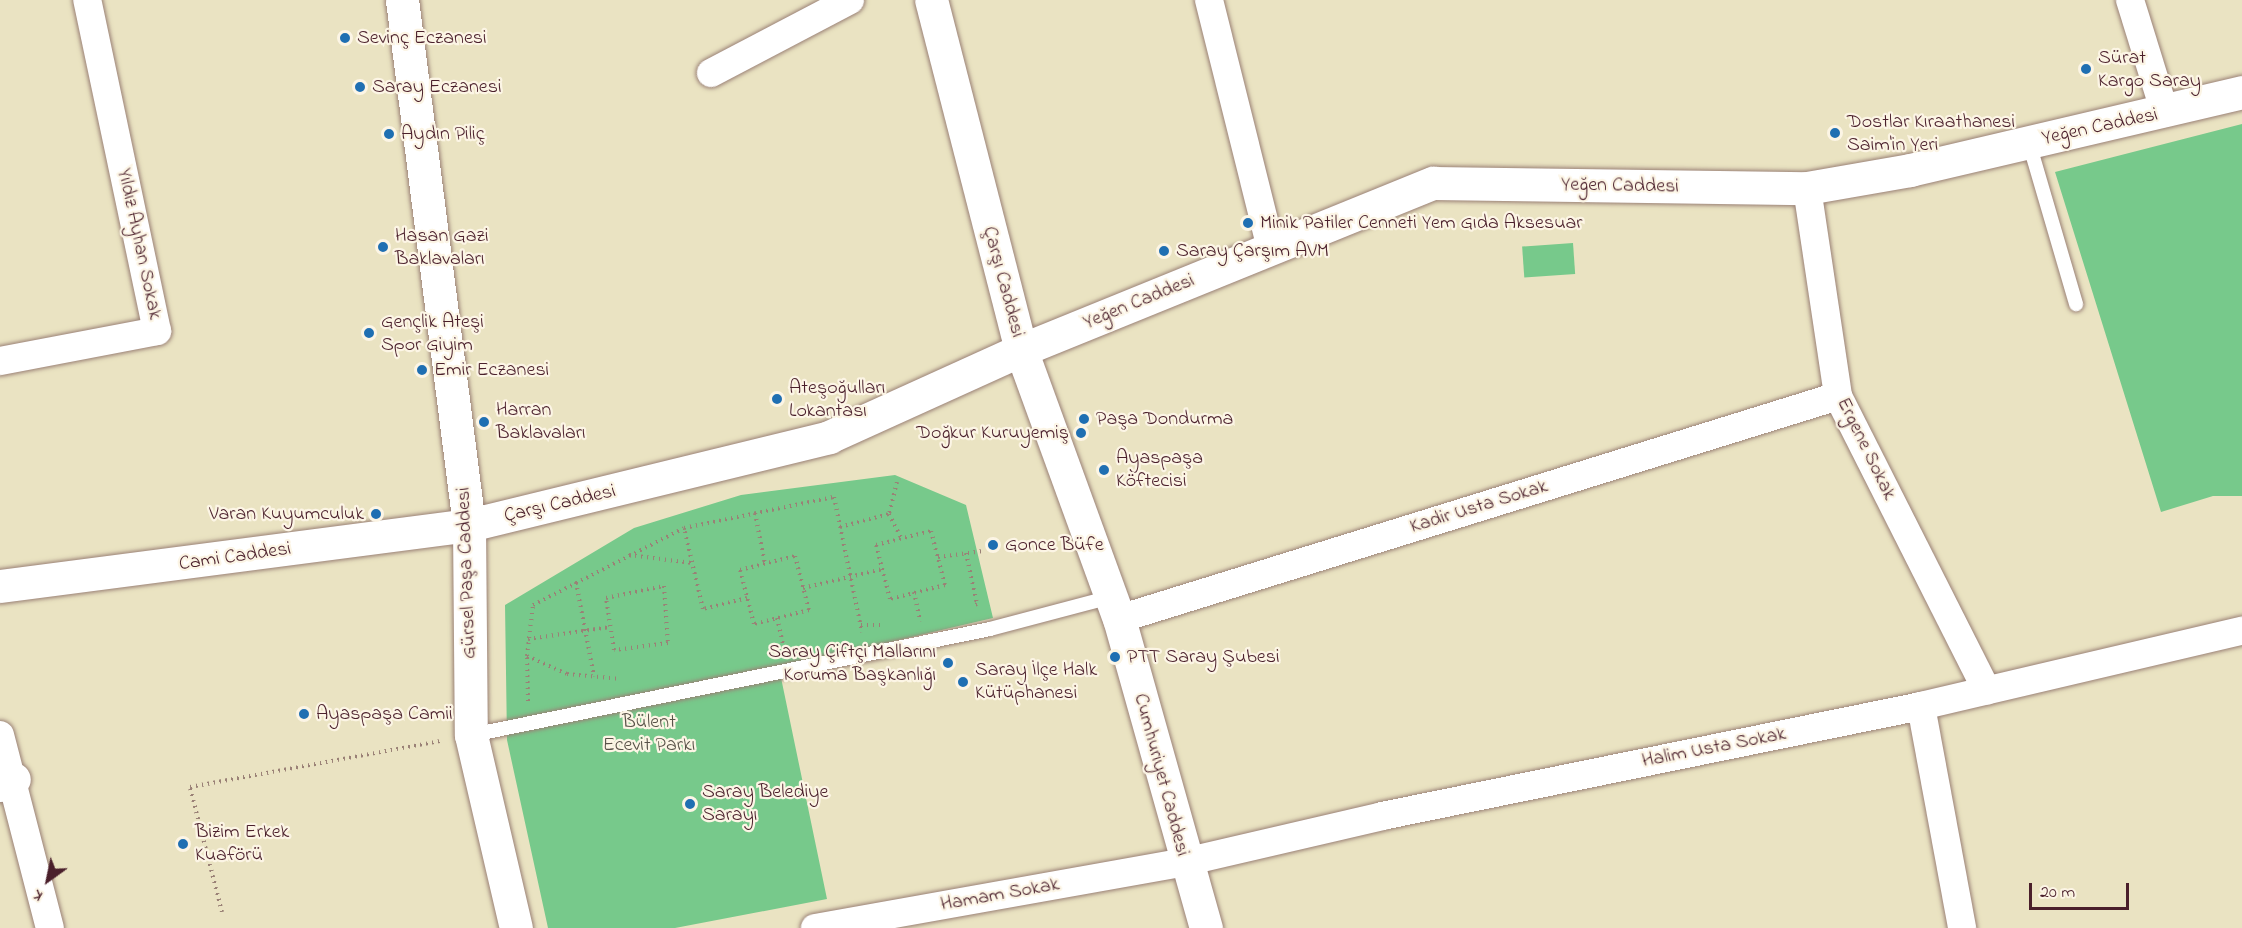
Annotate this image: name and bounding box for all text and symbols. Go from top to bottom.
place label: Sevinç Eczanesi [357,26,487,50]
marker: Sevinç Eczanesi [338,31,352,45]
place label: Sürat Kargo Saray [2098,46,2201,93]
marker: Sürat Kargo Saray [2079,62,2093,76]
place label: Saray Eczanesi [372,75,502,99]
marker: Saray Eczanesi [353,80,367,94]
street label: Yeğen Caddesi [2040,103,2160,151]
place label: Dostlar Kıraathanesi Saim'in Yeri [1847,110,2015,157]
place label: Aydın Piliç [401,122,485,146]
marker: Dostlar Kıraathanesi Saim'in Yeri [1828,126,1842,140]
marker: Aydın Piliç [382,127,396,141]
street label: Yıldız Ayhan Sokak [111,166,167,322]
street label: Yeğen Caddesi [1561,173,1679,199]
place label: Minik Patiler Cenneti Yem Gıda Aksesuar [1260,211,1583,235]
marker: Minik Patiler Cenneti Yem Gıda Aksesuar [1241,216,1255,230]
place label: Hasan Gazi Baklavaları [395,224,489,271]
street label: Çarşı Caddesi [977,224,1029,340]
place label: Saray Çarşım AVM [1176,239,1329,263]
marker: Hasan Gazi Baklavaları [376,240,390,254]
marker: Saray Çarşım AVM [1157,244,1171,258]
street label: Yeğen Caddesi [1080,269,1198,335]
place label: Gençlik Ateşi Spor Giyim [381,310,484,357]
marker: Gençlik Ateşi Spor Giyim [362,326,376,340]
place label: Emir Eczanesi [434,358,549,382]
marker: Emir Eczanesi [415,363,429,377]
place label: Ateşoğulları Lokantası [789,376,885,423]
marker: Ateşoğulları Lokantası [770,392,784,406]
street label: Ergene Sokak [1831,394,1901,504]
place label: Harran Baklavaları [496,398,586,445]
place label: Paşa Dondurma [1096,407,1233,431]
marker: Paşa Dondurma [1077,412,1091,426]
marker: Harran Baklavaları [477,415,491,429]
place label: Doğkur Kuruyemiş [916,421,1069,445]
marker: Doğkur Kuruyemiş [1074,426,1088,440]
place label: Ayaspaşa Köftecisi [1116,446,1203,493]
marker: Ayaspaşa Köftecisi [1097,463,1111,477]
street label: Kadir Usta Sokak [1407,475,1551,539]
street label: Çarşı Caddesi [502,480,618,528]
street label: Gürsel Paşa Caddesi [452,487,482,659]
place label: Varan Kuyumculuk [209,502,364,526]
marker: Varan Kuyumculuk [369,507,383,521]
place label: Gonce Büfe [1005,533,1104,557]
street label: Cami Caddesi [177,537,293,577]
marker: Gonce Büfe [986,538,1000,552]
place label: Saray Çiftçi Mallarını Koruma Başkanlığı [768,640,936,687]
place label: PTT Saray Şubesi [1127,645,1280,669]
marker: PTT Saray Şubesi [1108,650,1122,664]
marker: Saray Çiftçi Mallarını Koruma Başkanlığı [941,656,955,670]
place label: Saray İlçe Halk Kütüphanesi [975,658,1097,705]
marker: Saray İlçe Halk Kütüphanesi [956,675,970,689]
street label: Cumhuriyet Caddesi [1128,691,1194,859]
place label: Ayaspaşa Camii [316,702,453,726]
marker: Ayaspaşa Camii [297,707,311,721]
park label: Bülent Ecevit Parkı [603,711,695,758]
street label: Halim Usta Sokak [1640,722,1788,774]
place label: Saray Belediye Sarayı [702,780,828,827]
marker: Saray Belediye Sarayı [683,797,697,811]
place label: Bizim Erkek Kuaförü [195,820,289,867]
marker: Bizim Erkek Kuaförü [176,837,190,851]
north arrow [18,850,78,910]
scale bar [2032,871,2132,909]
street label: Hamam Sokak [939,873,1061,917]
text: 20 m [2040,880,2075,906]
text: K [28,883,48,907]

